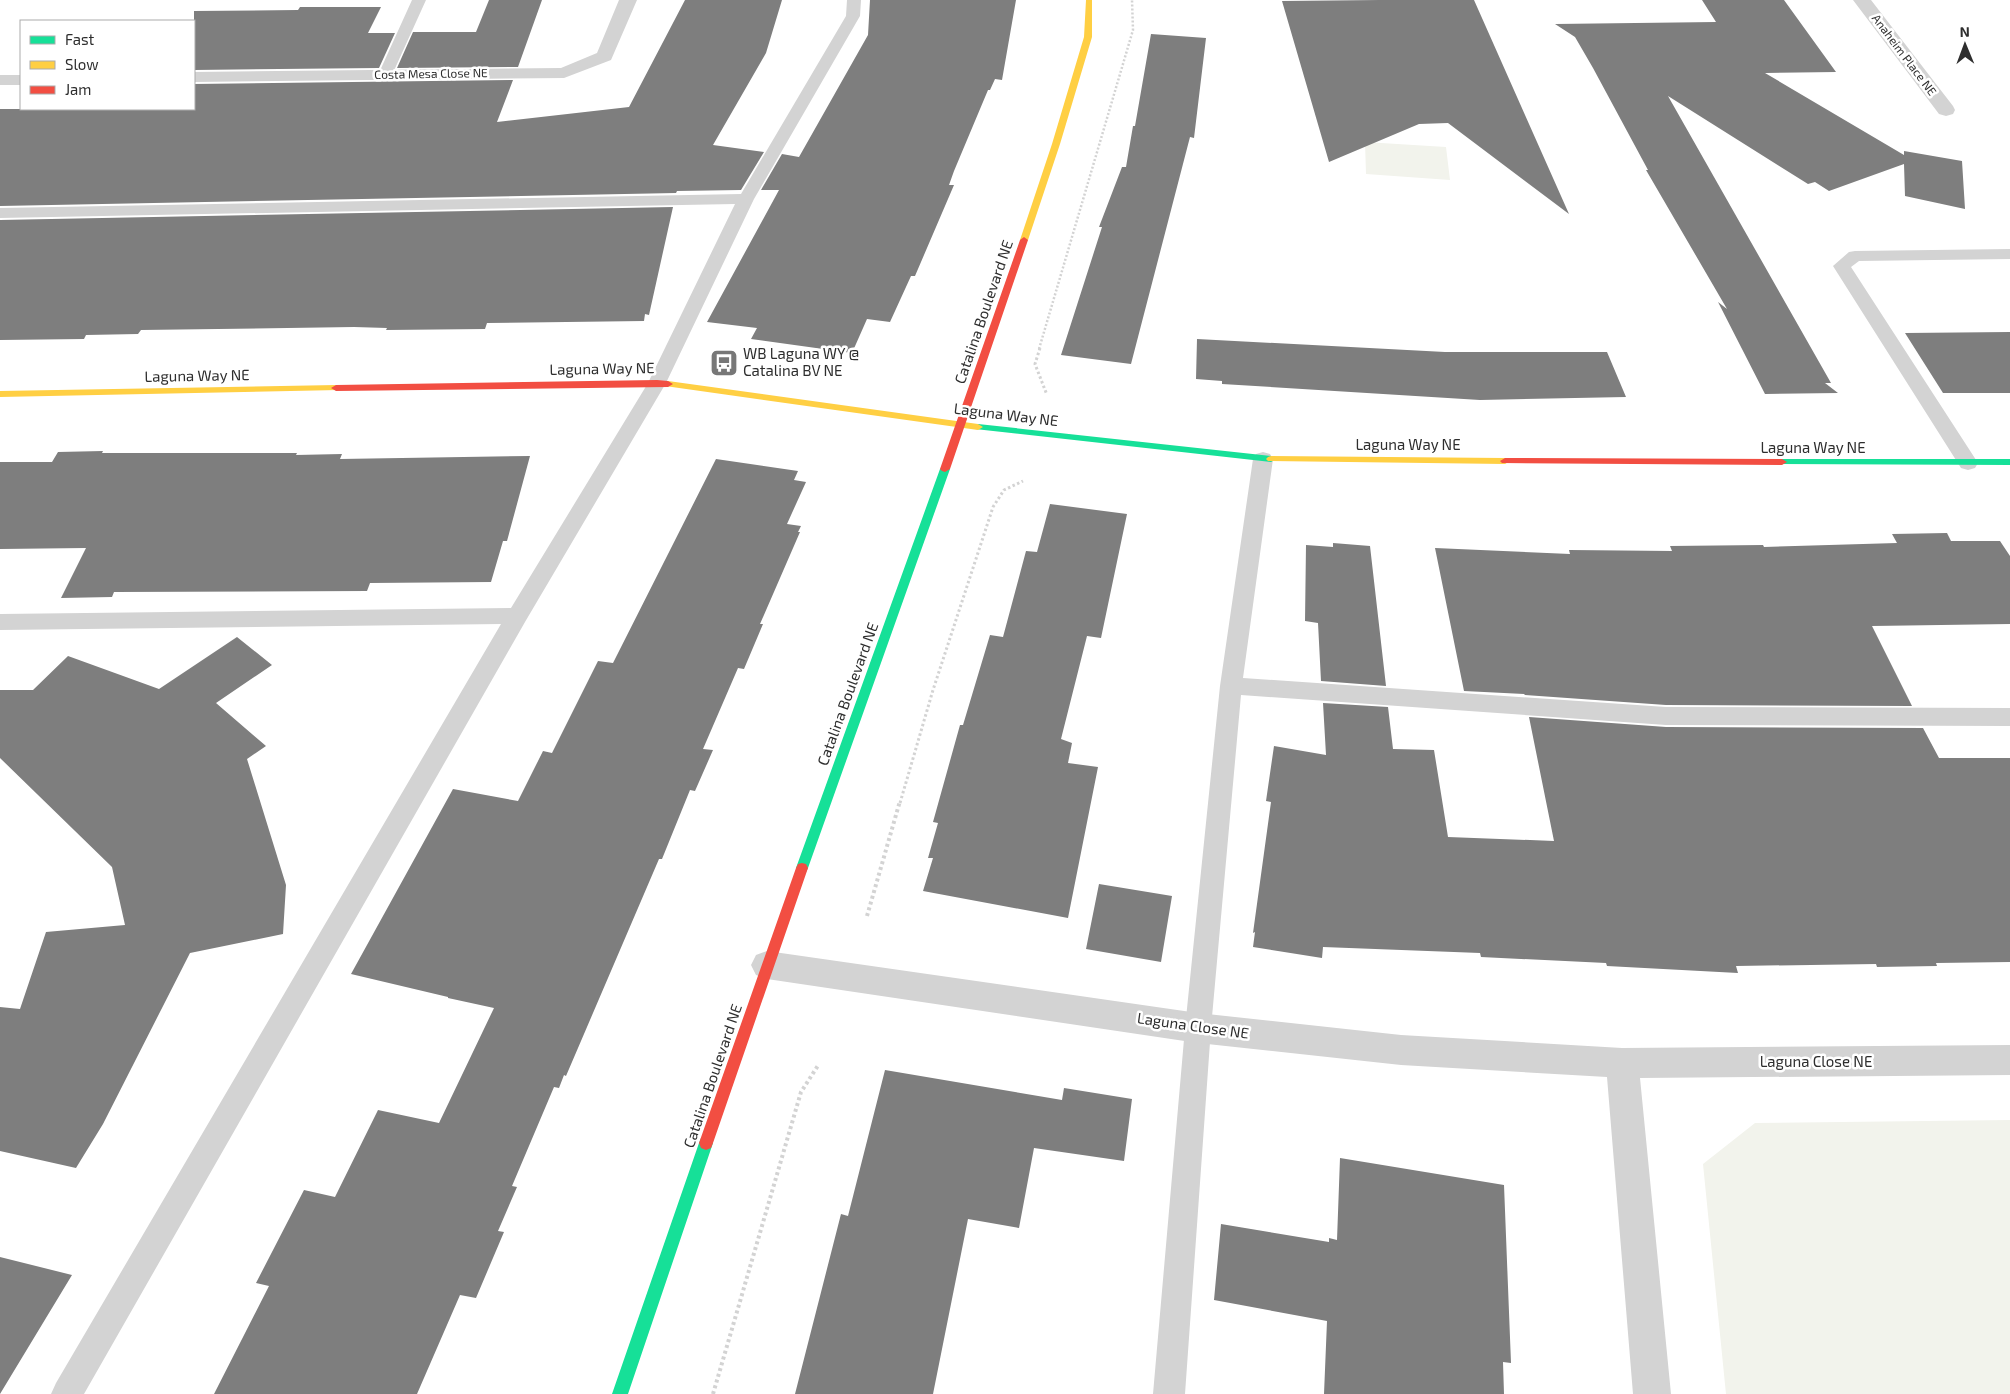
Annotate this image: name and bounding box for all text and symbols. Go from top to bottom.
street label: Anaheim Place NE [1870,11,1940,98]
legend [20,20,195,110]
north arrow [1940,20,1990,70]
text: N [1960,23,1970,40]
text: Fast [65,30,95,48]
text: Slow [65,55,99,73]
street label: Costa Mesa Close NE [374,65,488,81]
text: Jam [65,80,91,98]
street label: Catalina Boulevard NE [950,237,1016,386]
place label: WB Laguna WY @ Catalina BV NE [743,344,859,379]
bus stop icon: WB Laguna WY @ Catalina BV NE [709,348,739,378]
street label: Laguna Way NE [549,358,655,378]
street label: Laguna Way NE [144,365,250,385]
street label: Laguna Way NE [953,399,1059,429]
street label: Laguna Way NE [1355,435,1461,453]
street label: Laguna Way NE [1760,438,1866,456]
street label: Catalina Boulevard NE [813,620,881,768]
street label: Catalina Boulevard NE [679,1001,745,1150]
street label: Laguna Close NE [1136,1008,1250,1042]
street label: Laguna Close NE [1760,1052,1872,1070]

